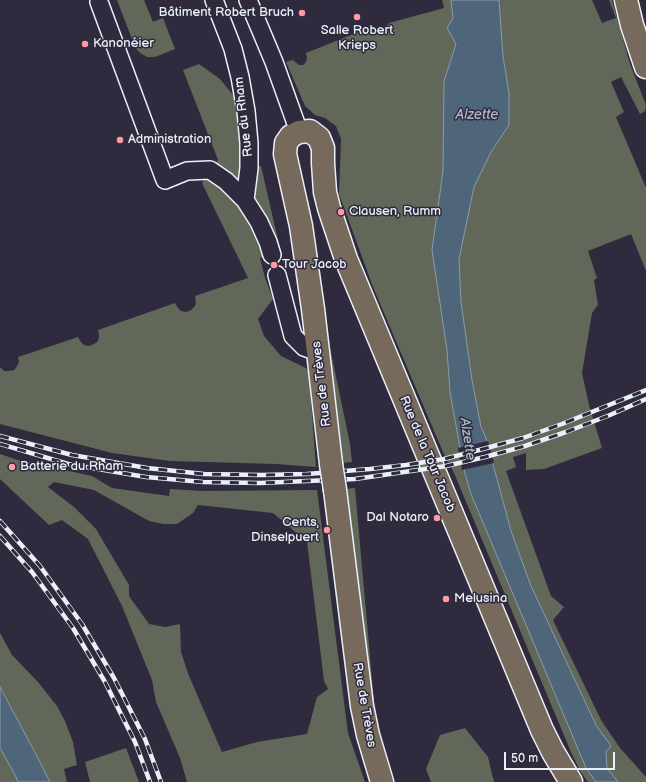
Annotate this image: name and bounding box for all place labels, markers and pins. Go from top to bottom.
place label: Bâtiment Robert Bruch [158,5,294,21]
marker: Bâtiment Robert Bruch [297,8,307,18]
marker: Salle Robert Krieps [352,12,362,22]
place label: Salle Robert Krieps [321,23,393,54]
place label: Kanonéier [93,36,154,52]
marker: Kanonéier [80,39,90,49]
place label: Administration [128,132,211,148]
marker: Administration [115,135,125,145]
place label: Clausen, Rumm [349,204,441,220]
marker: Clausen, Rumm [336,207,346,217]
place label: Tour Jacob [282,257,347,273]
marker: Tour Jacob [269,260,279,270]
place label: Batterie du Rham [20,459,123,475]
marker: Batterie du Rham [7,462,17,472]
place label: Dal Notaro [366,510,429,526]
marker: Dal Notaro [432,513,442,523]
place label: Cents, Dinselpuert [251,515,319,546]
marker: Cents, Dinselpuert [322,525,332,535]
place label: Melusina [454,591,507,607]
marker: Melusina [441,594,451,604]

